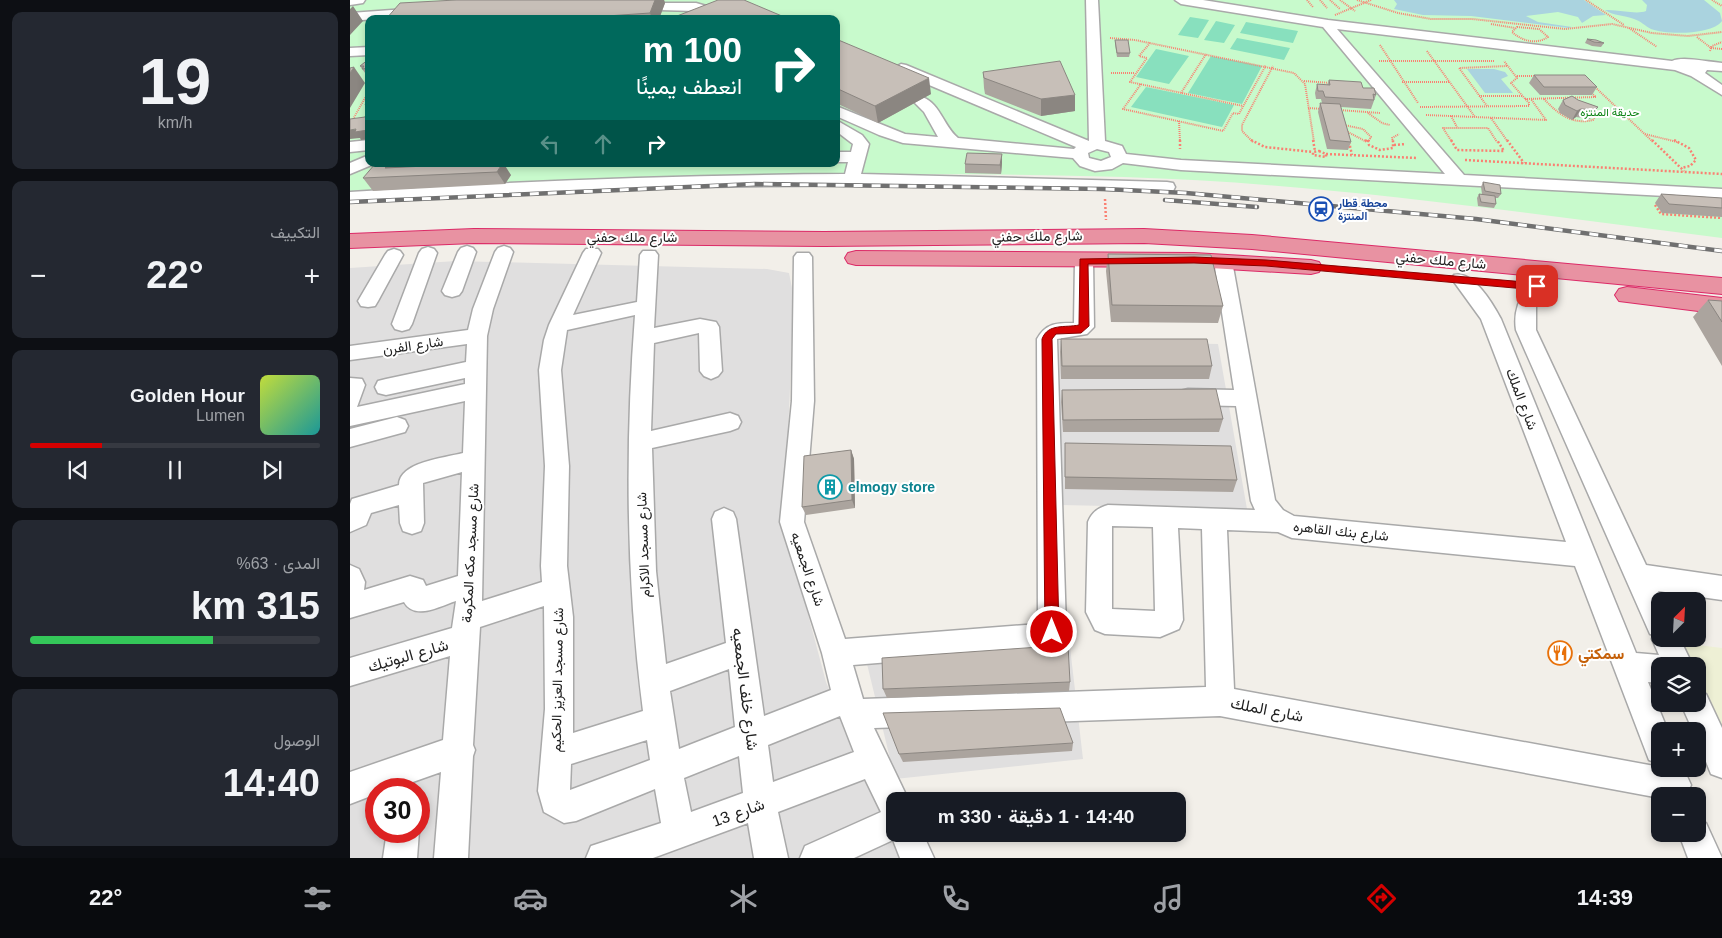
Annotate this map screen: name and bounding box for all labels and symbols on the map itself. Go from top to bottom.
park label: حديقة المنتزه [1580,106,1640,119]
station icon: محطة قطار المنتزة [1308,196,1334,222]
place label: محطة قطار المنتزة [1337,197,1387,223]
street label: شارع ملك حفني [992,227,1083,249]
street label: شارع ملك حفني [587,229,677,249]
street label: شارع ملك حفني [1395,248,1487,276]
pin [1516,265,1558,307]
street label: شارع الفرن [382,333,445,360]
street label: شارع الملك [1500,366,1541,433]
building icon: elmogy store [817,474,843,500]
place label: elmogy store [848,479,935,495]
street label: شارع مسجد مكه المكرمة [458,483,485,623]
street label: شارع مسجد الاكرام [633,492,656,598]
street label: شارع بنك القاهره [1292,518,1390,547]
street label: شارع الجمعيه [785,530,828,609]
north arrow [1651,592,1706,648]
position arrow [1025,605,1077,657]
street label: شارع مسجد العزيز الحكيم [548,607,569,753]
street label: شارع خلف الجمعيه [727,627,761,752]
street label: شارع البوتيك [366,636,451,678]
restaurant icon: سمكتي [1547,640,1573,666]
place label: سمكتي [1578,645,1625,667]
street label: شارع الملك [1229,694,1305,728]
speed limit sign: 30 [365,778,430,843]
street label: شارع 13 [710,795,768,833]

